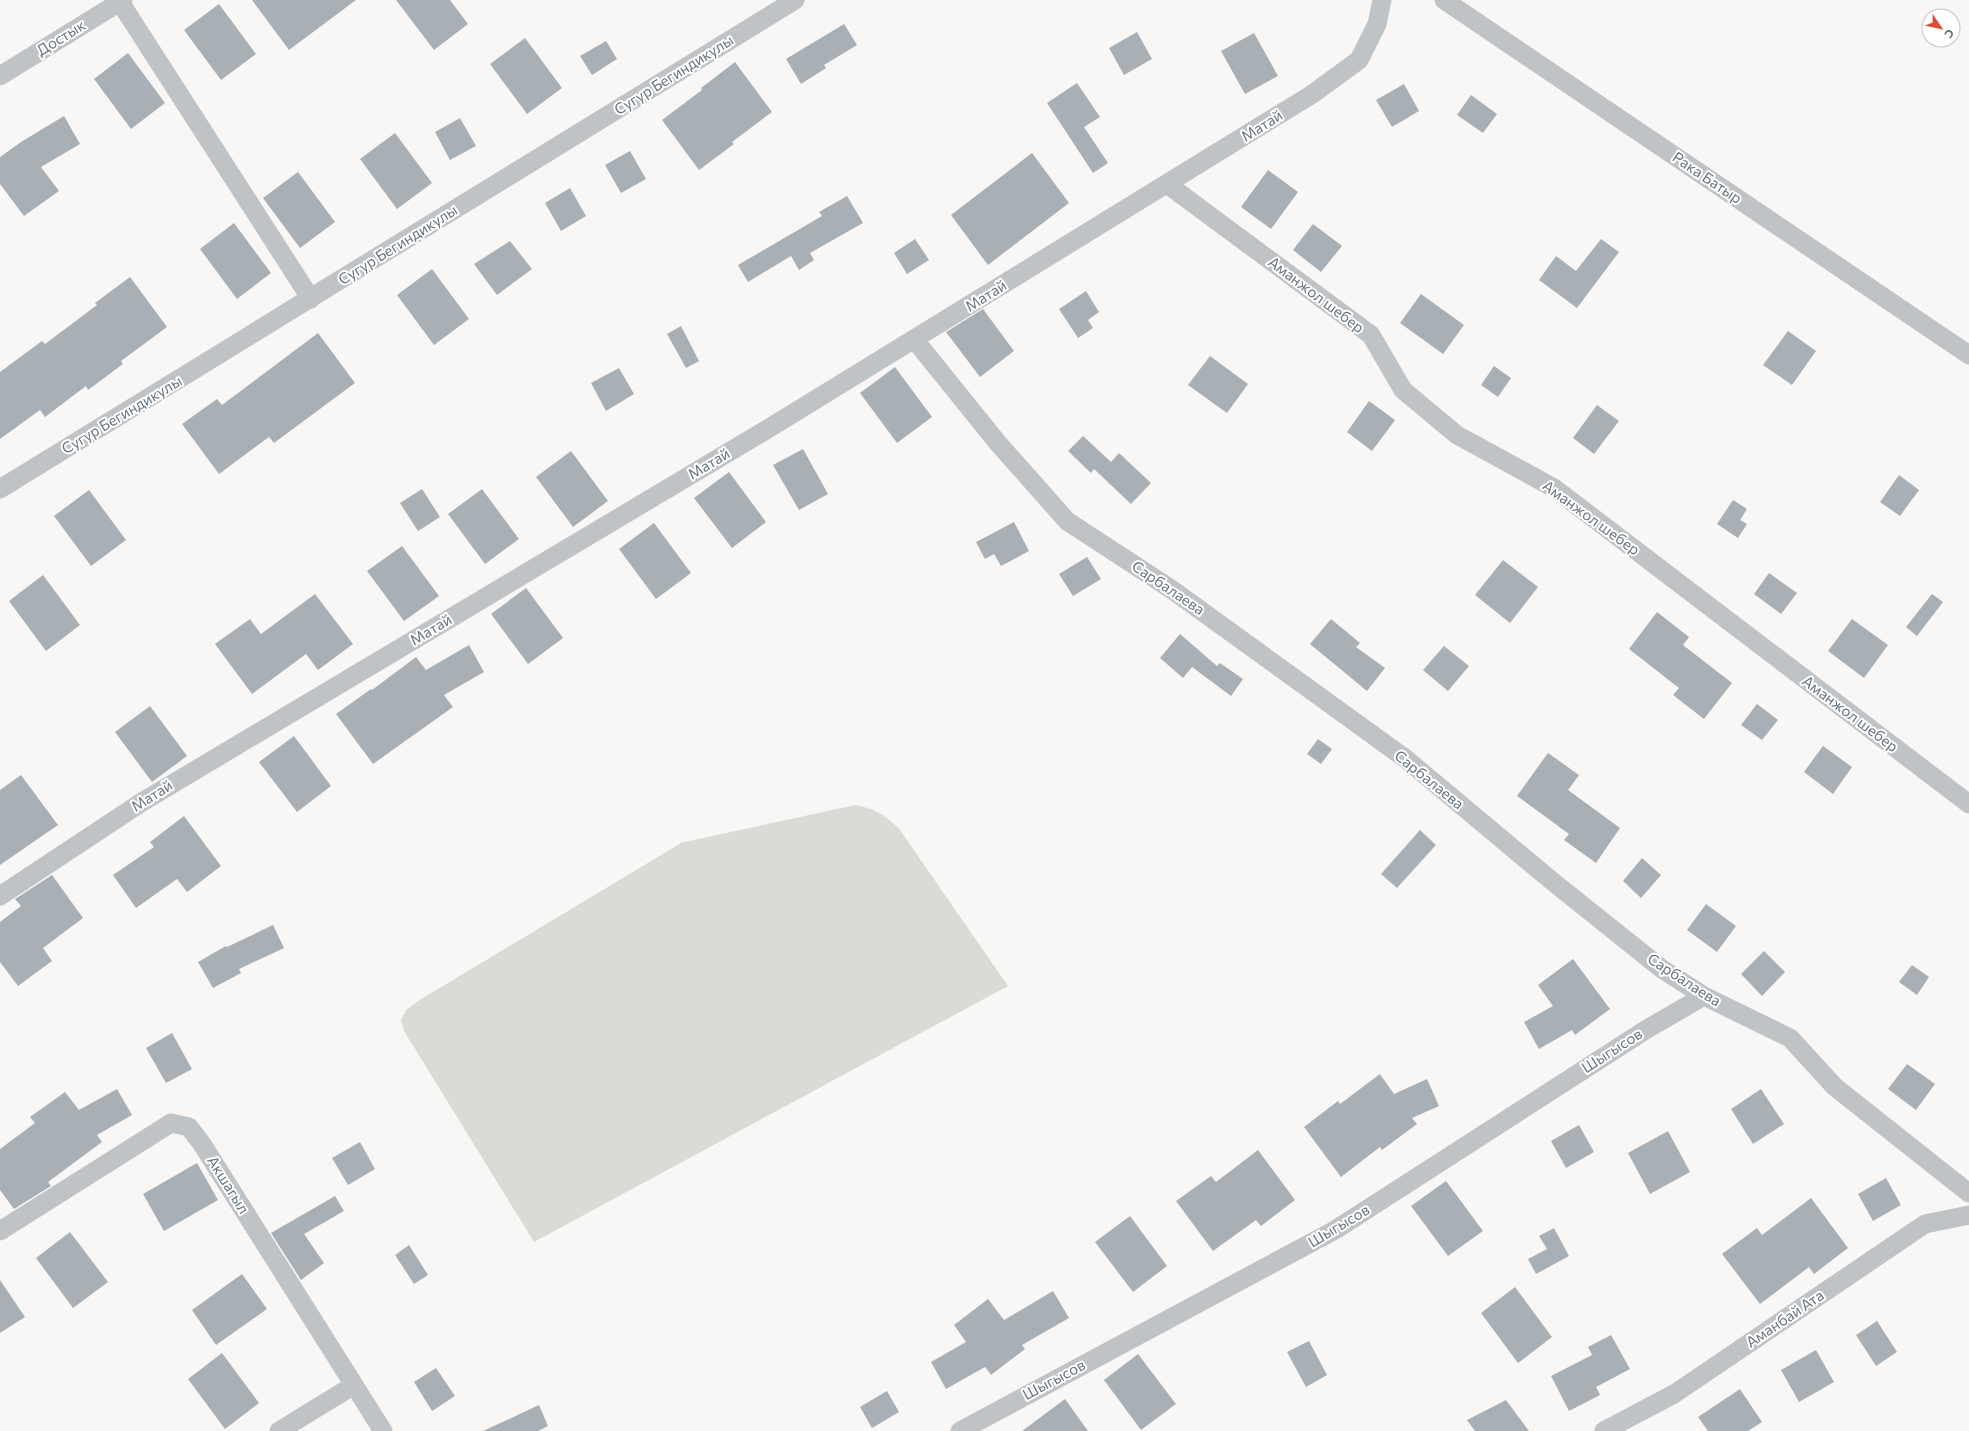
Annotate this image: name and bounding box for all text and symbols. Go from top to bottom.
north arrow [1921,8,1961,48]
street label: Достык [33,15,88,59]
text: С [1942,27,1957,41]
street label: Сугур Бегиндикулы [611,30,736,118]
street label: Матай [1237,105,1286,145]
street label: Рака Батыр [1669,147,1746,207]
street label: Сугур Бегиндикулы [335,200,460,288]
street label: Аманжол шебер [1265,252,1368,336]
street label: Матай [961,275,1010,315]
street label: Сугур Бегиндикулы [58,371,185,457]
street label: Матай [684,444,733,483]
street label: Аманжол шебер [1540,476,1644,558]
street label: Сарбалаева [1129,556,1208,618]
street label: Матай [406,610,455,649]
street label: Аманжол шебер [1799,671,1902,755]
street label: Сарбалаева [1391,746,1468,813]
street label: Матай [127,775,176,815]
street label: Сарбалаева [1645,949,1725,1010]
street label: Шыгысов [1578,1024,1645,1076]
street label: Акшагыл [204,1152,254,1217]
street label: Шыгысов [1305,1200,1372,1250]
street label: Аманбай Ата [1742,1286,1827,1351]
street label: Шыгысов [1019,1355,1088,1403]

